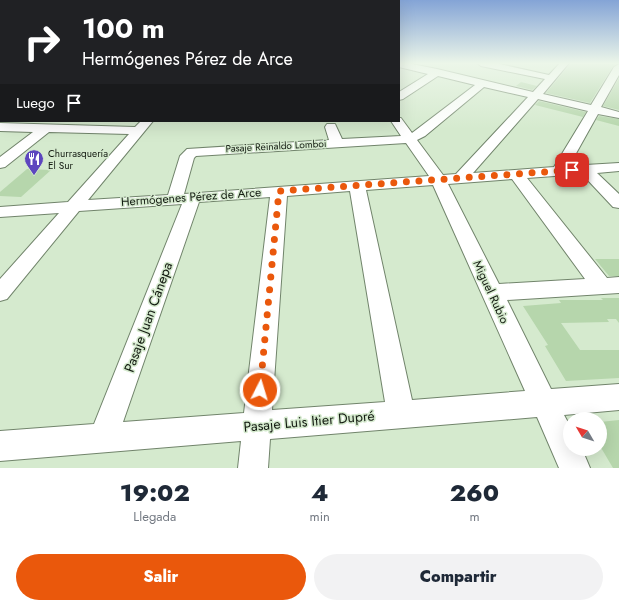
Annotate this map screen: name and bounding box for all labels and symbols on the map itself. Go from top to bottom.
street label: Pasaje Reinaldo Lomboi [225,136,327,156]
place label: Churrasquería El Sur [48,146,108,173]
restaurant icon: Churrasquería El Sur [23,148,45,176]
pin [555,153,589,187]
street label: Hermógenes Pérez de Arce [120,183,262,211]
street label: Miguel Rubio [468,257,514,327]
street label: Pasaje Juan Cánepa [119,259,177,375]
position arrow [239,369,281,411]
street label: Pasaje Luis Itier Dupré [243,405,375,437]
north arrow [563,412,607,456]

